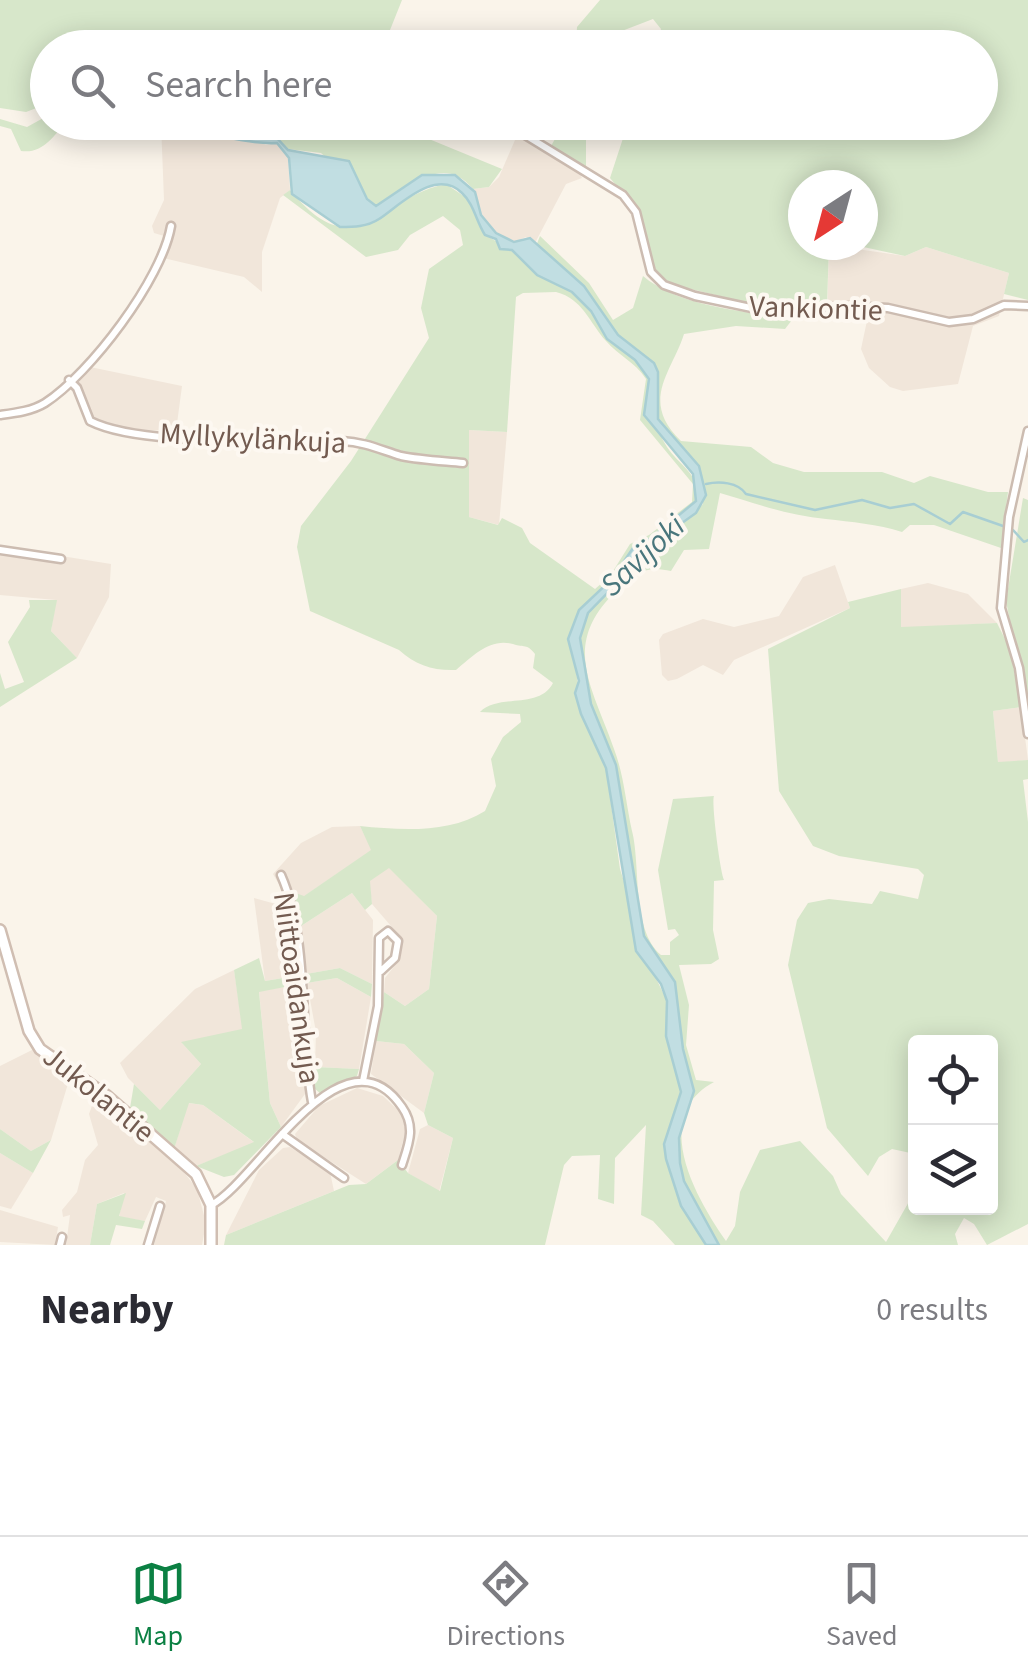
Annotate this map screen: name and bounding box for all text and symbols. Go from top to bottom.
search box [30,30,998,140]
icon: search [65,58,120,113]
text: Search here [145,58,332,112]
north arrow [788,170,878,260]
street label: Vankiontie [748,285,884,332]
street label: Myllykylänkuja [159,412,347,465]
water label: Savijoki [590,504,696,607]
street label: Niittoaidankuja [262,889,331,1087]
map controls [908,1035,998,1215]
button: locate [908,1035,998,1125]
street label: Jukolantie [34,1036,164,1153]
button: layers [908,1125,998,1215]
text: Nearby [40,1280,174,1340]
text: 0 results [876,1287,988,1333]
tab: Map [131,1556,186,1656]
tab: Directions [447,1556,565,1656]
tab: Saved [826,1556,897,1656]

